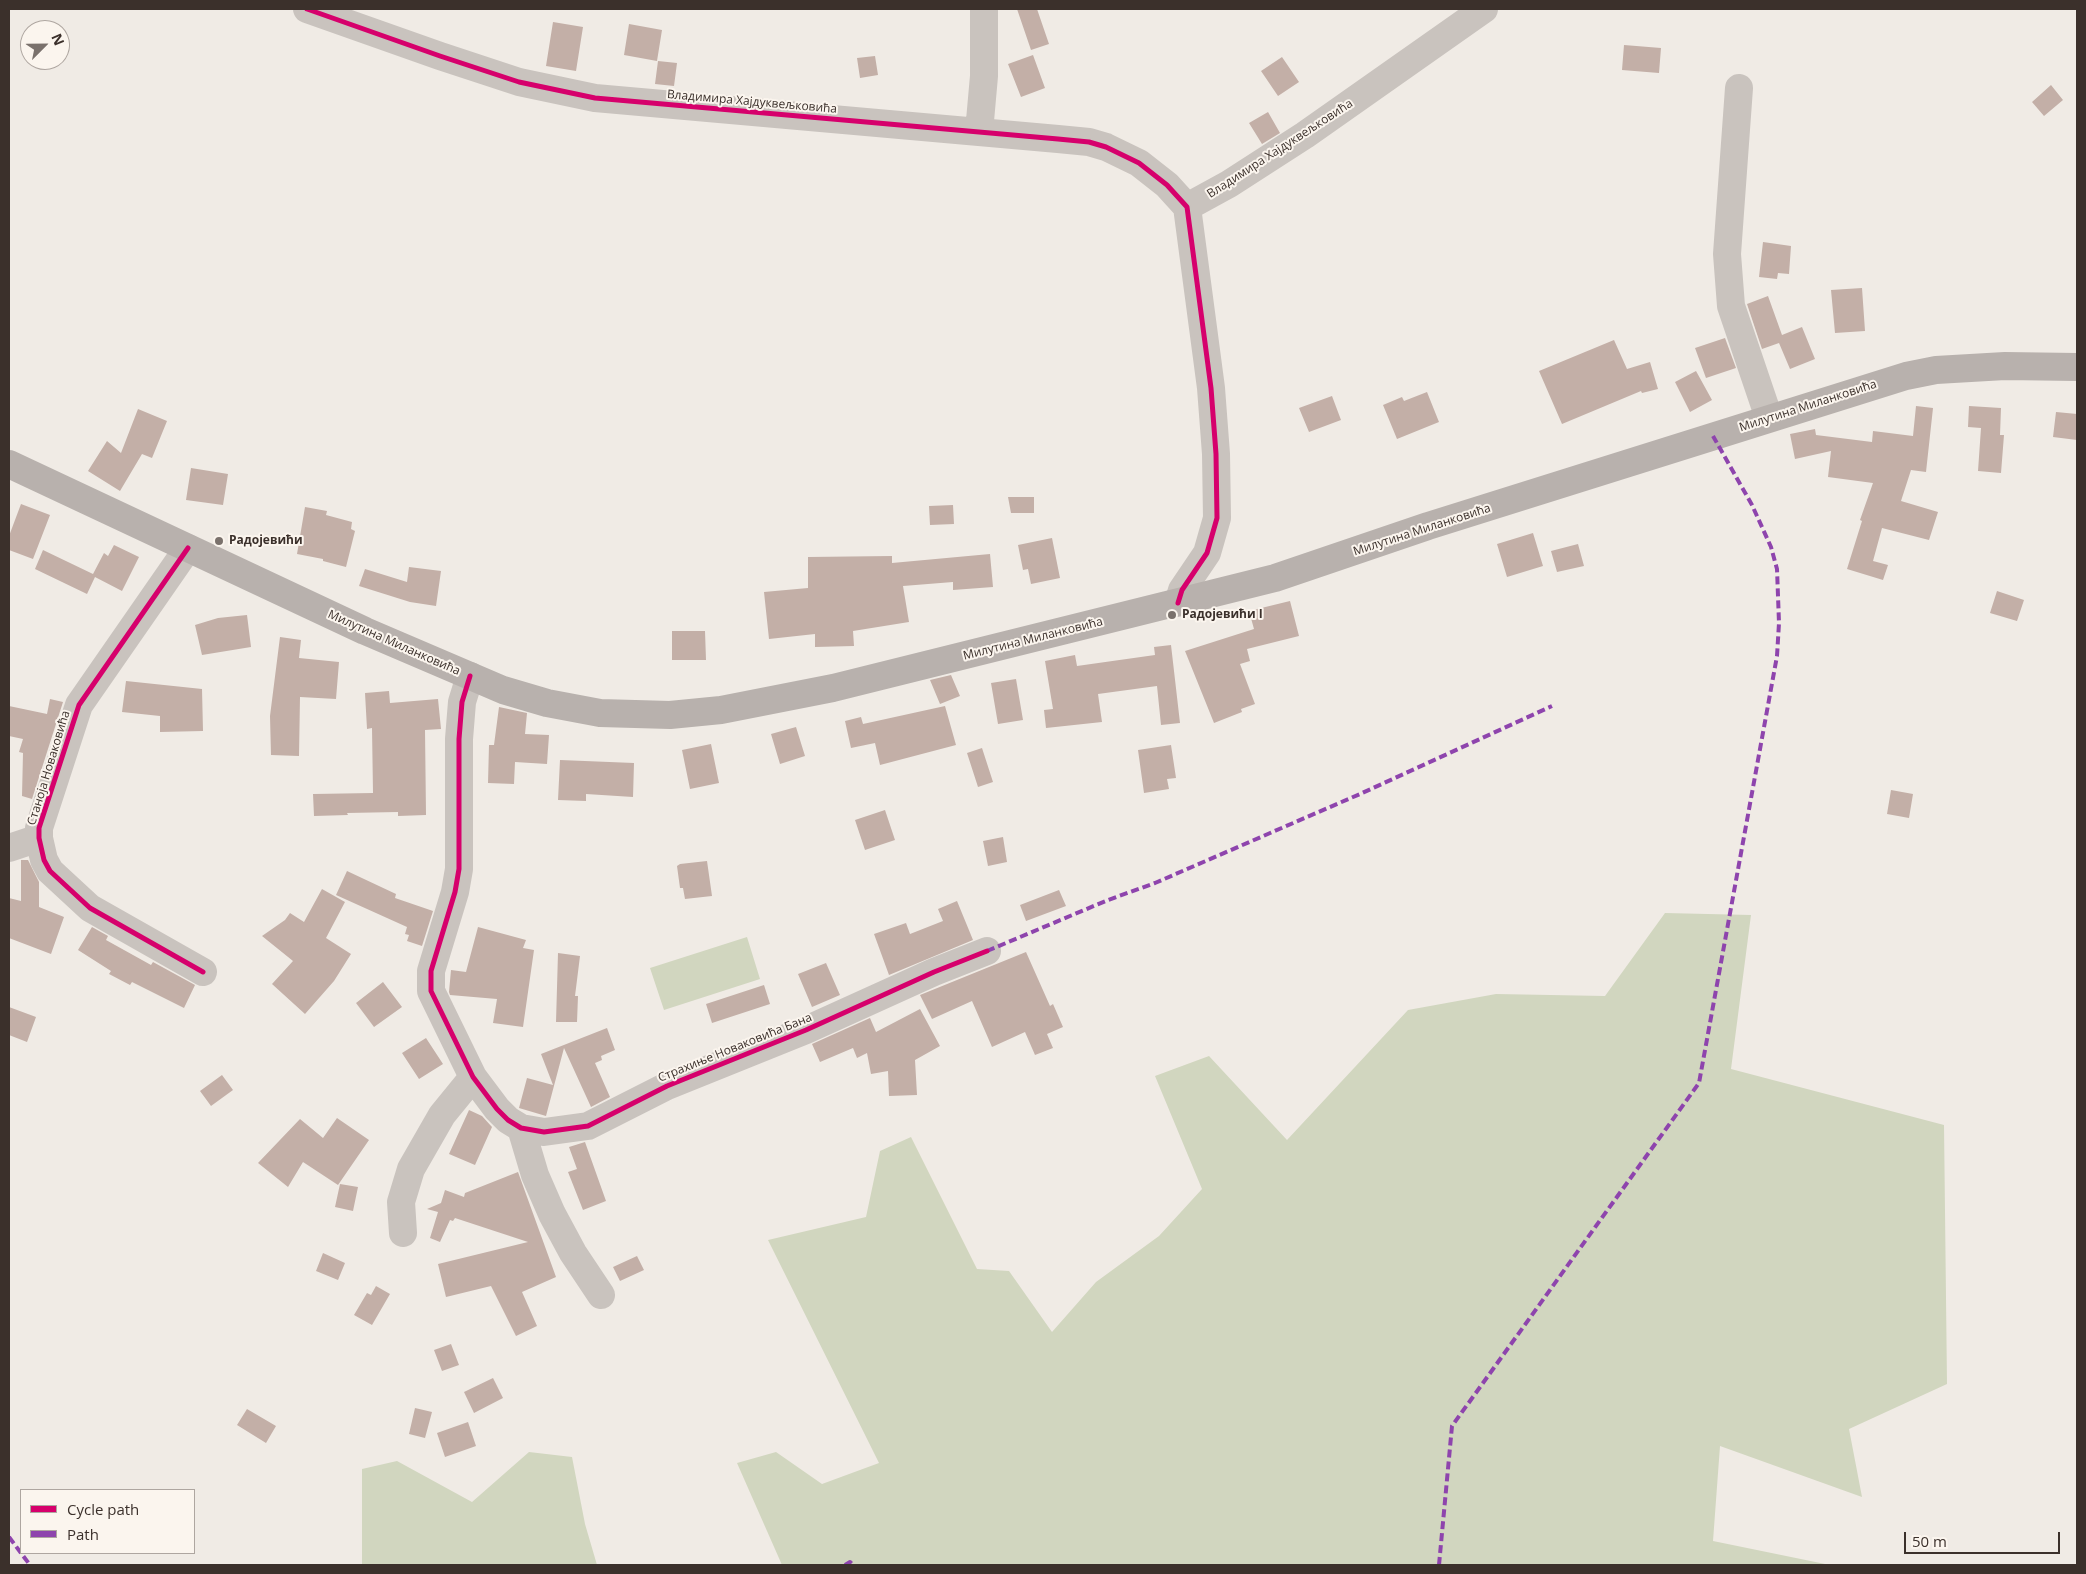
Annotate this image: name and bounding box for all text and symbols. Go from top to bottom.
north arrow [20,20,70,70]
text: N [47,30,69,48]
street label: Владимира Хајдуквељковића [666,87,838,117]
street label: Владимира Хајдуквељковића [1204,96,1356,202]
street label: Милутина Миланковића [1738,377,1878,435]
street label: Милутина Миланковића [1352,501,1492,559]
place label: Радојевићи [229,534,303,548]
marker: Радојевићи [213,535,225,547]
street label: Милутина Миланковића [326,607,462,679]
place label: Радојевићи I [1182,608,1263,622]
marker: Радојевићи I [1166,609,1178,621]
street label: Милутина Миланковића [962,615,1104,663]
street label: Станоја Новаковића [25,709,73,827]
street label: Страхиње Новаковића Бана [656,1010,814,1086]
legend [20,1489,195,1554]
text: Cycle path [67,1499,139,1519]
scale bar [1906,1522,2062,1554]
text: Path [67,1524,99,1544]
text: 50 m [1912,1531,1947,1551]

